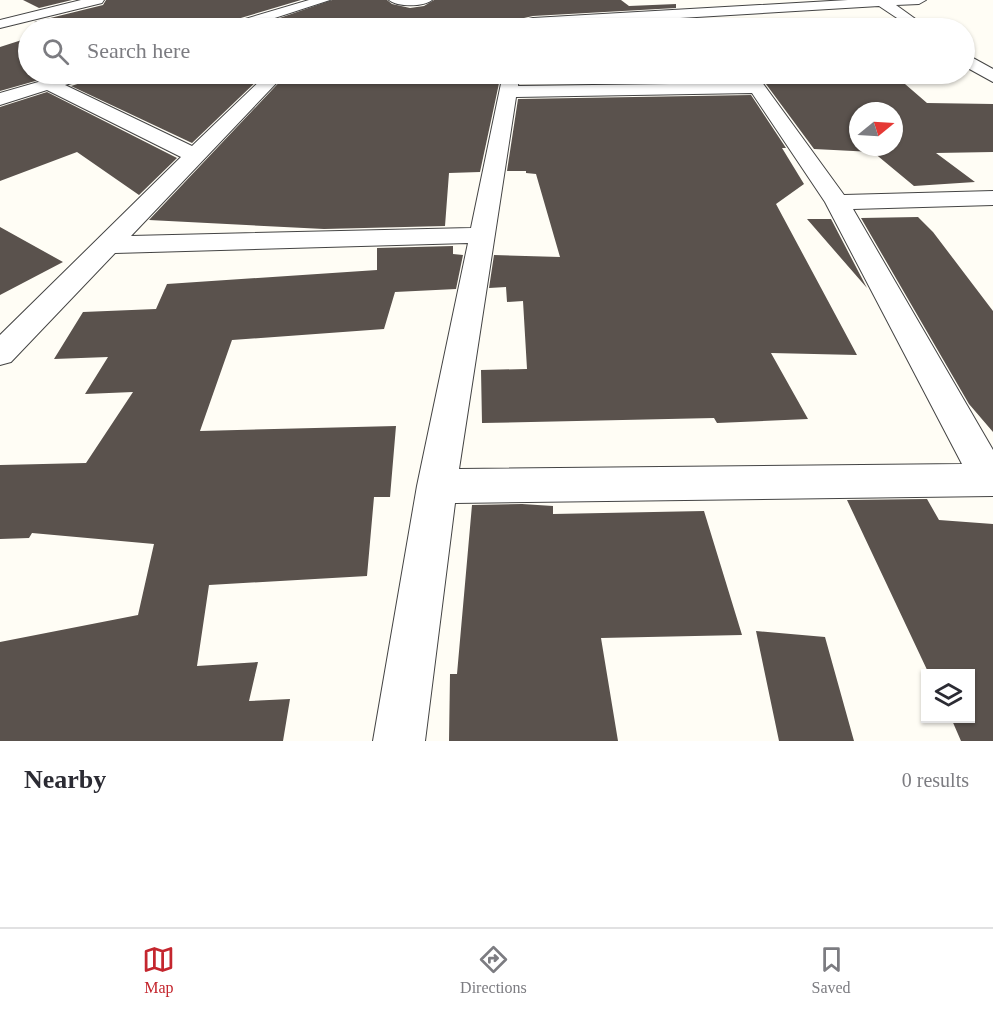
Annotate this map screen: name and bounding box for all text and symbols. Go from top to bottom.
search box [18,18,975,84]
icon: search [39,35,72,68]
text: Search here [87,38,190,63]
north arrow [849,102,903,156]
map controls [921,669,975,723]
button: layers [921,669,975,723]
text: Nearby [24,765,106,794]
text: 0 results [902,769,969,791]
tab: Map [142,943,175,997]
tab: Directions [460,943,527,997]
tab: Saved [811,943,851,997]

